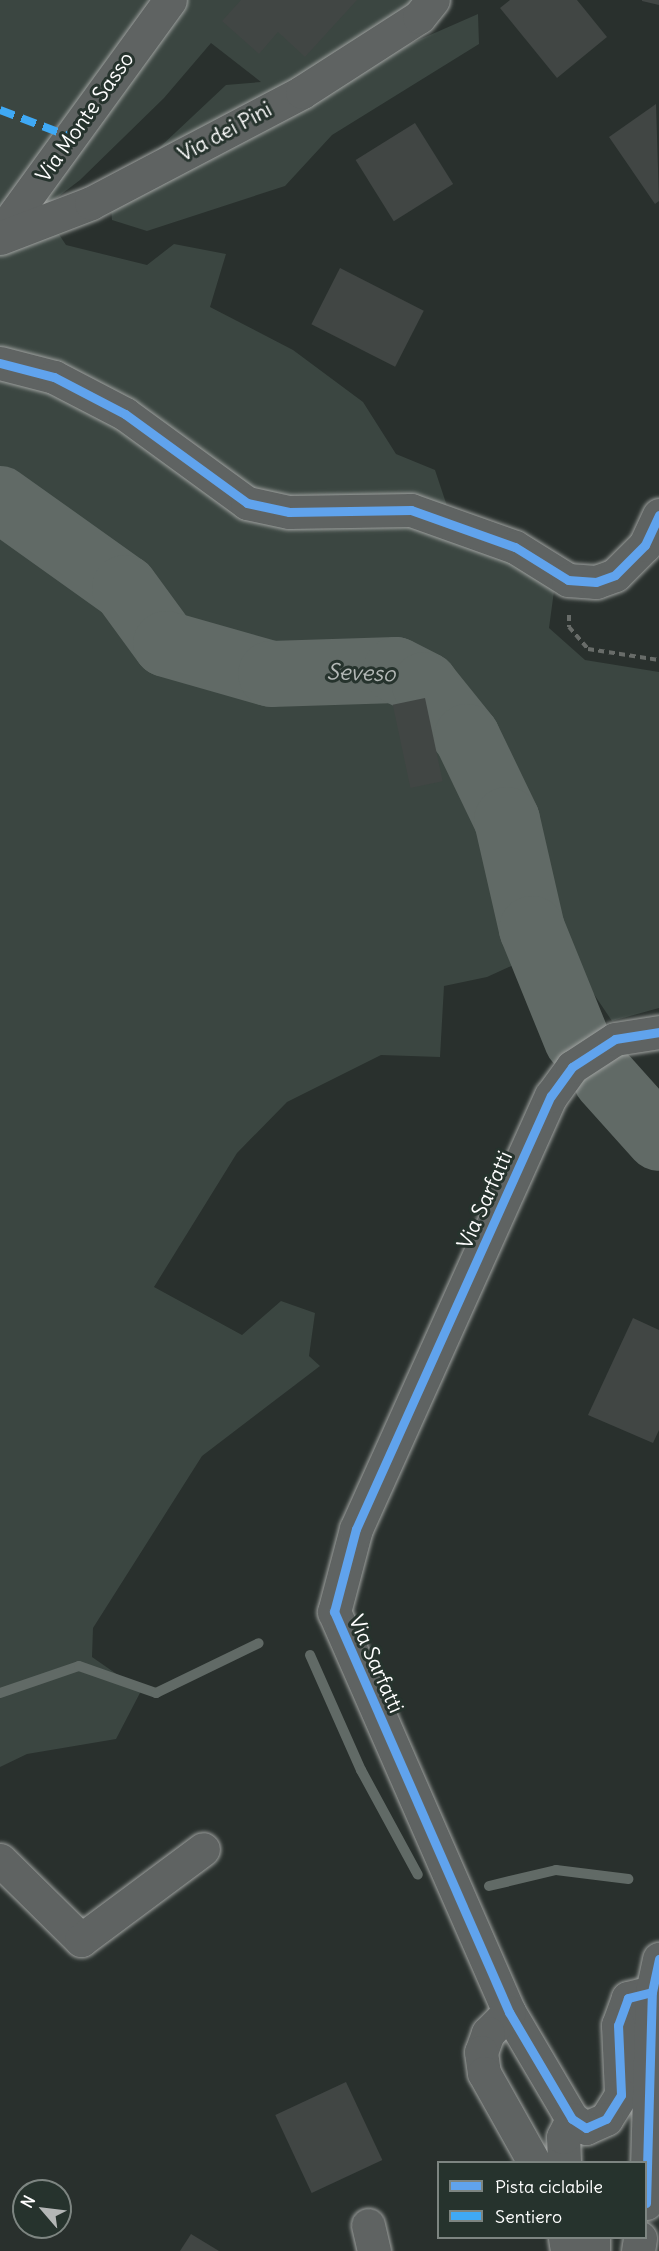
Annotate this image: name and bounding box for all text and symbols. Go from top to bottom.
street label: Via Monte Sasso [31,47,139,187]
street label: Via dei Pini [174,97,276,167]
water label: Seveso [326,659,396,687]
street label: Via Sarfatti [452,1147,518,1253]
street label: Via Sarfatti [343,1611,409,1717]
legend [437,2161,647,2239]
text: Pista ciclabile [495,2175,603,2198]
north arrow [12,2179,72,2239]
text: N [16,2192,39,2211]
text: Sentiero [495,2205,562,2228]

